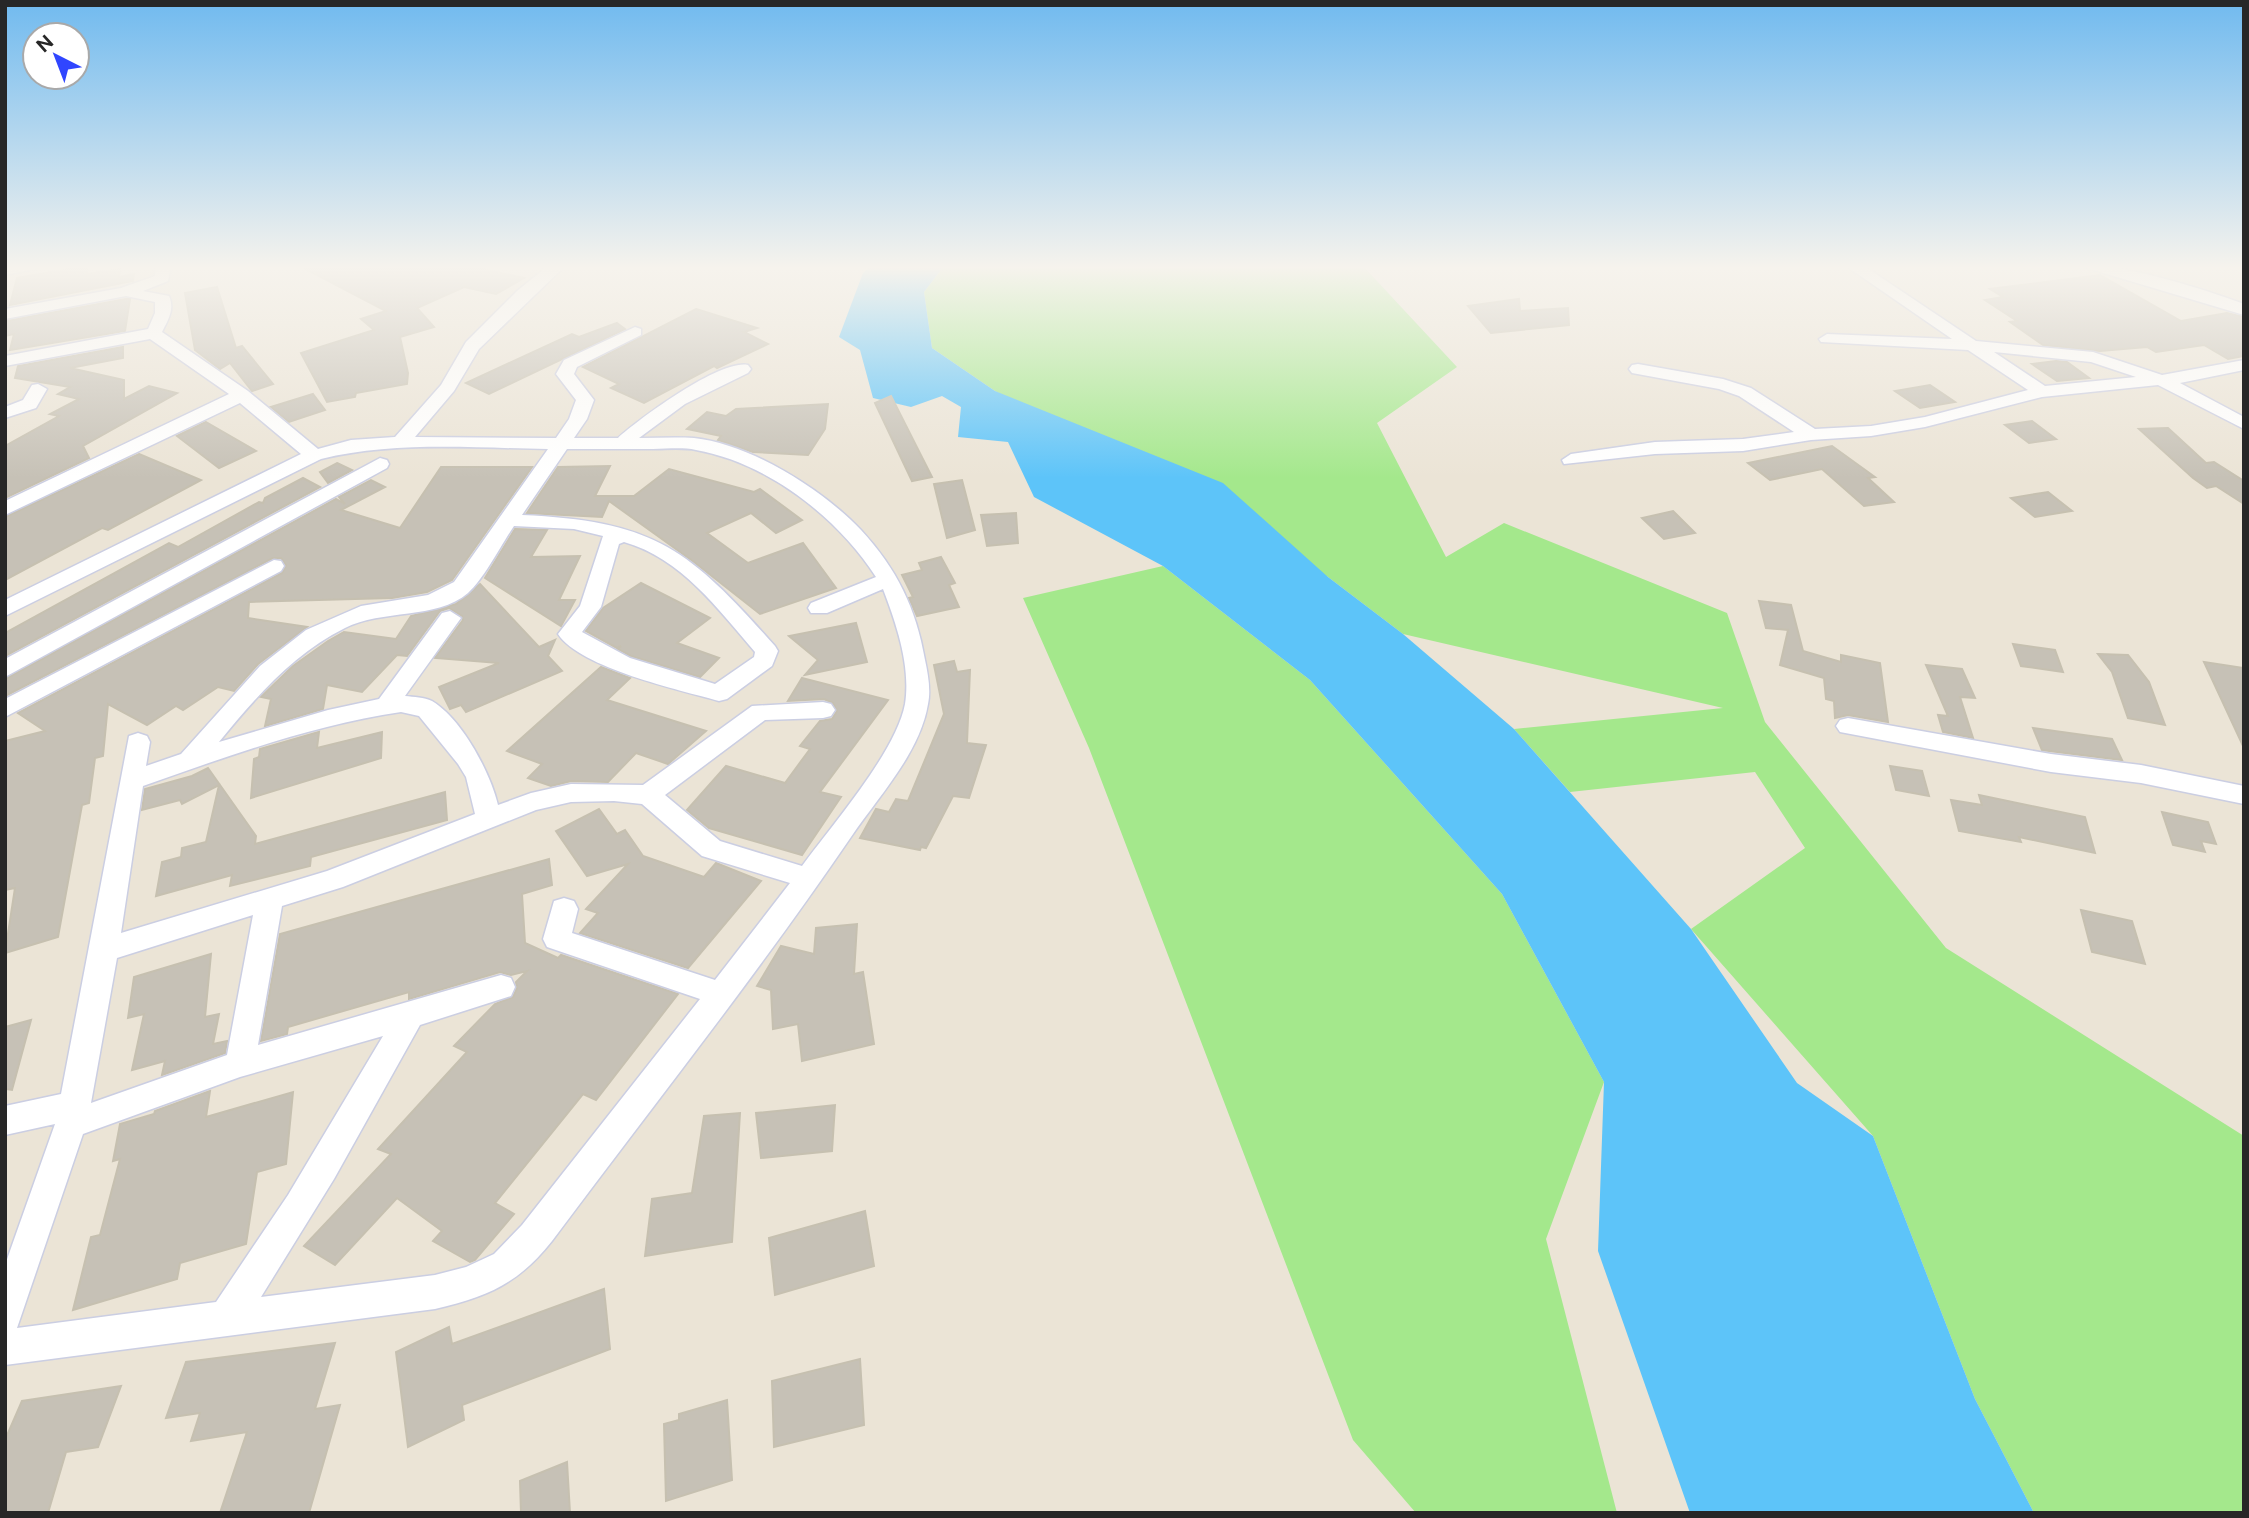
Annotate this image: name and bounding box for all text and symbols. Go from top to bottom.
north arrow [21,21,91,91]
text: N [32,30,58,57]

